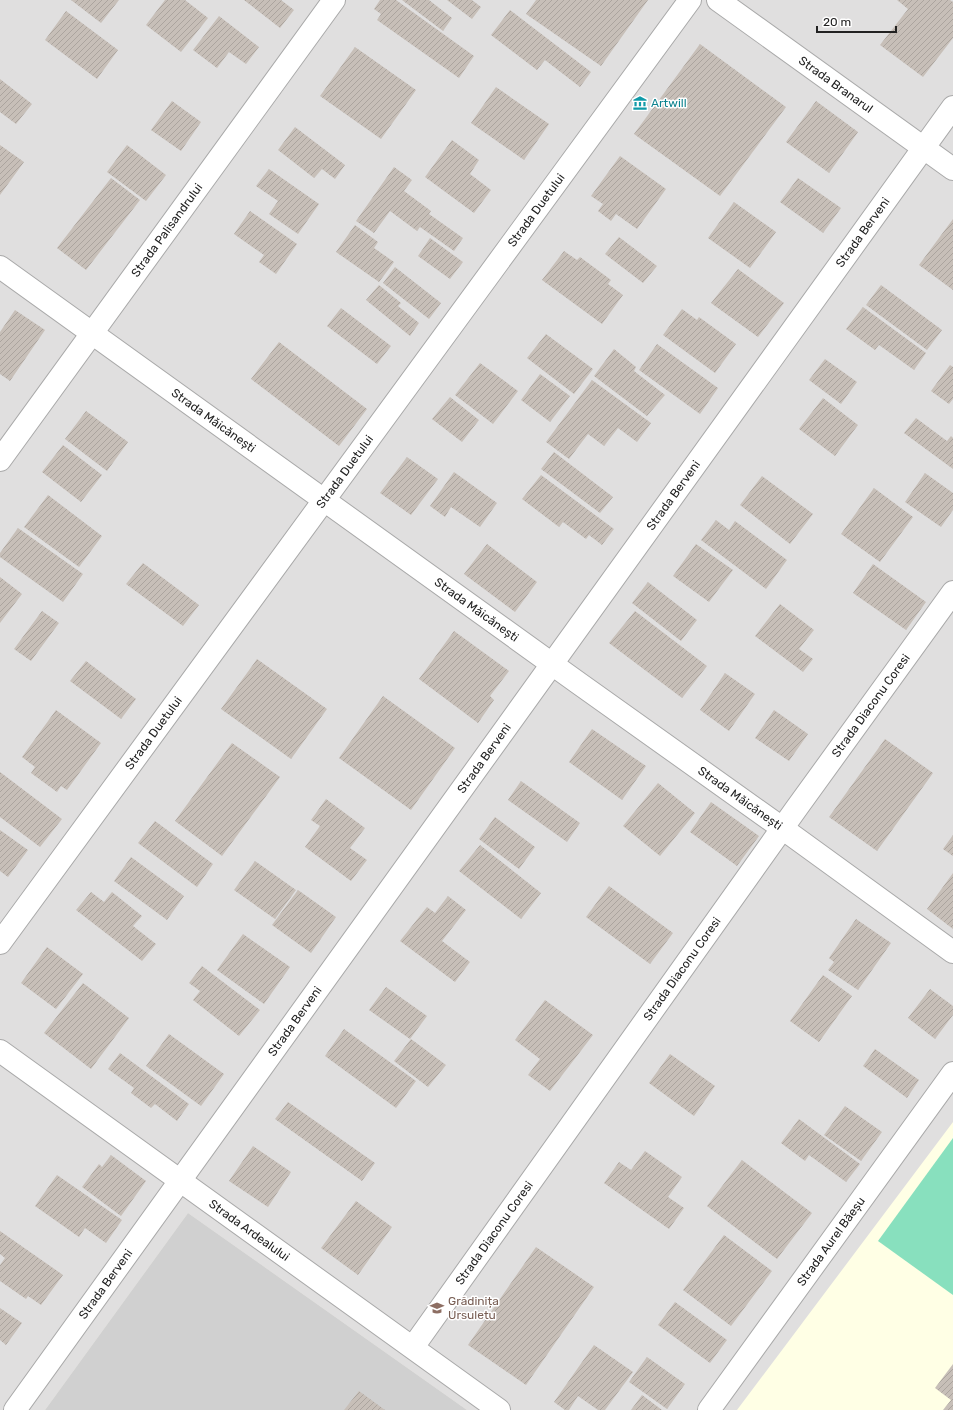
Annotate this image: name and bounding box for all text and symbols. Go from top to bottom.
scale bar [817,8,896,34]
text: 20 m [823,15,851,29]
street label: Strada Branarul [796,53,875,116]
museum icon: Artwill [632,95,648,111]
place label: Artwill [651,96,687,110]
street label: Strada Duetului [505,171,568,250]
street label: Strada Palisandrului [128,181,206,280]
street label: Strada Berveni [833,195,893,270]
street label: Strada Măicănești [169,386,258,456]
street label: Strada Duetului [313,432,376,511]
street label: Strada Berveni [644,458,703,533]
street label: Strada Măicănești [432,575,521,645]
street label: Strada Diaconu Coresi [829,651,913,760]
street label: Strada Duetului [122,694,185,772]
street label: Strada Berveni [454,721,514,796]
street label: Strada Măicănești [695,763,785,833]
street label: Strada Diaconu Coresi [640,914,724,1024]
street label: Strada Berveni [265,984,325,1059]
street label: Strada Diaconu Coresi [453,1178,536,1287]
street label: Strada Aurel Băeșu [794,1194,868,1289]
street label: Strada Ardealului [206,1197,292,1264]
street label: Strada Berveni [76,1246,135,1322]
place label: Grădinița Ursuletu [448,1294,499,1322]
school or university icon: Grădinița Ursuletu [429,1300,445,1316]

